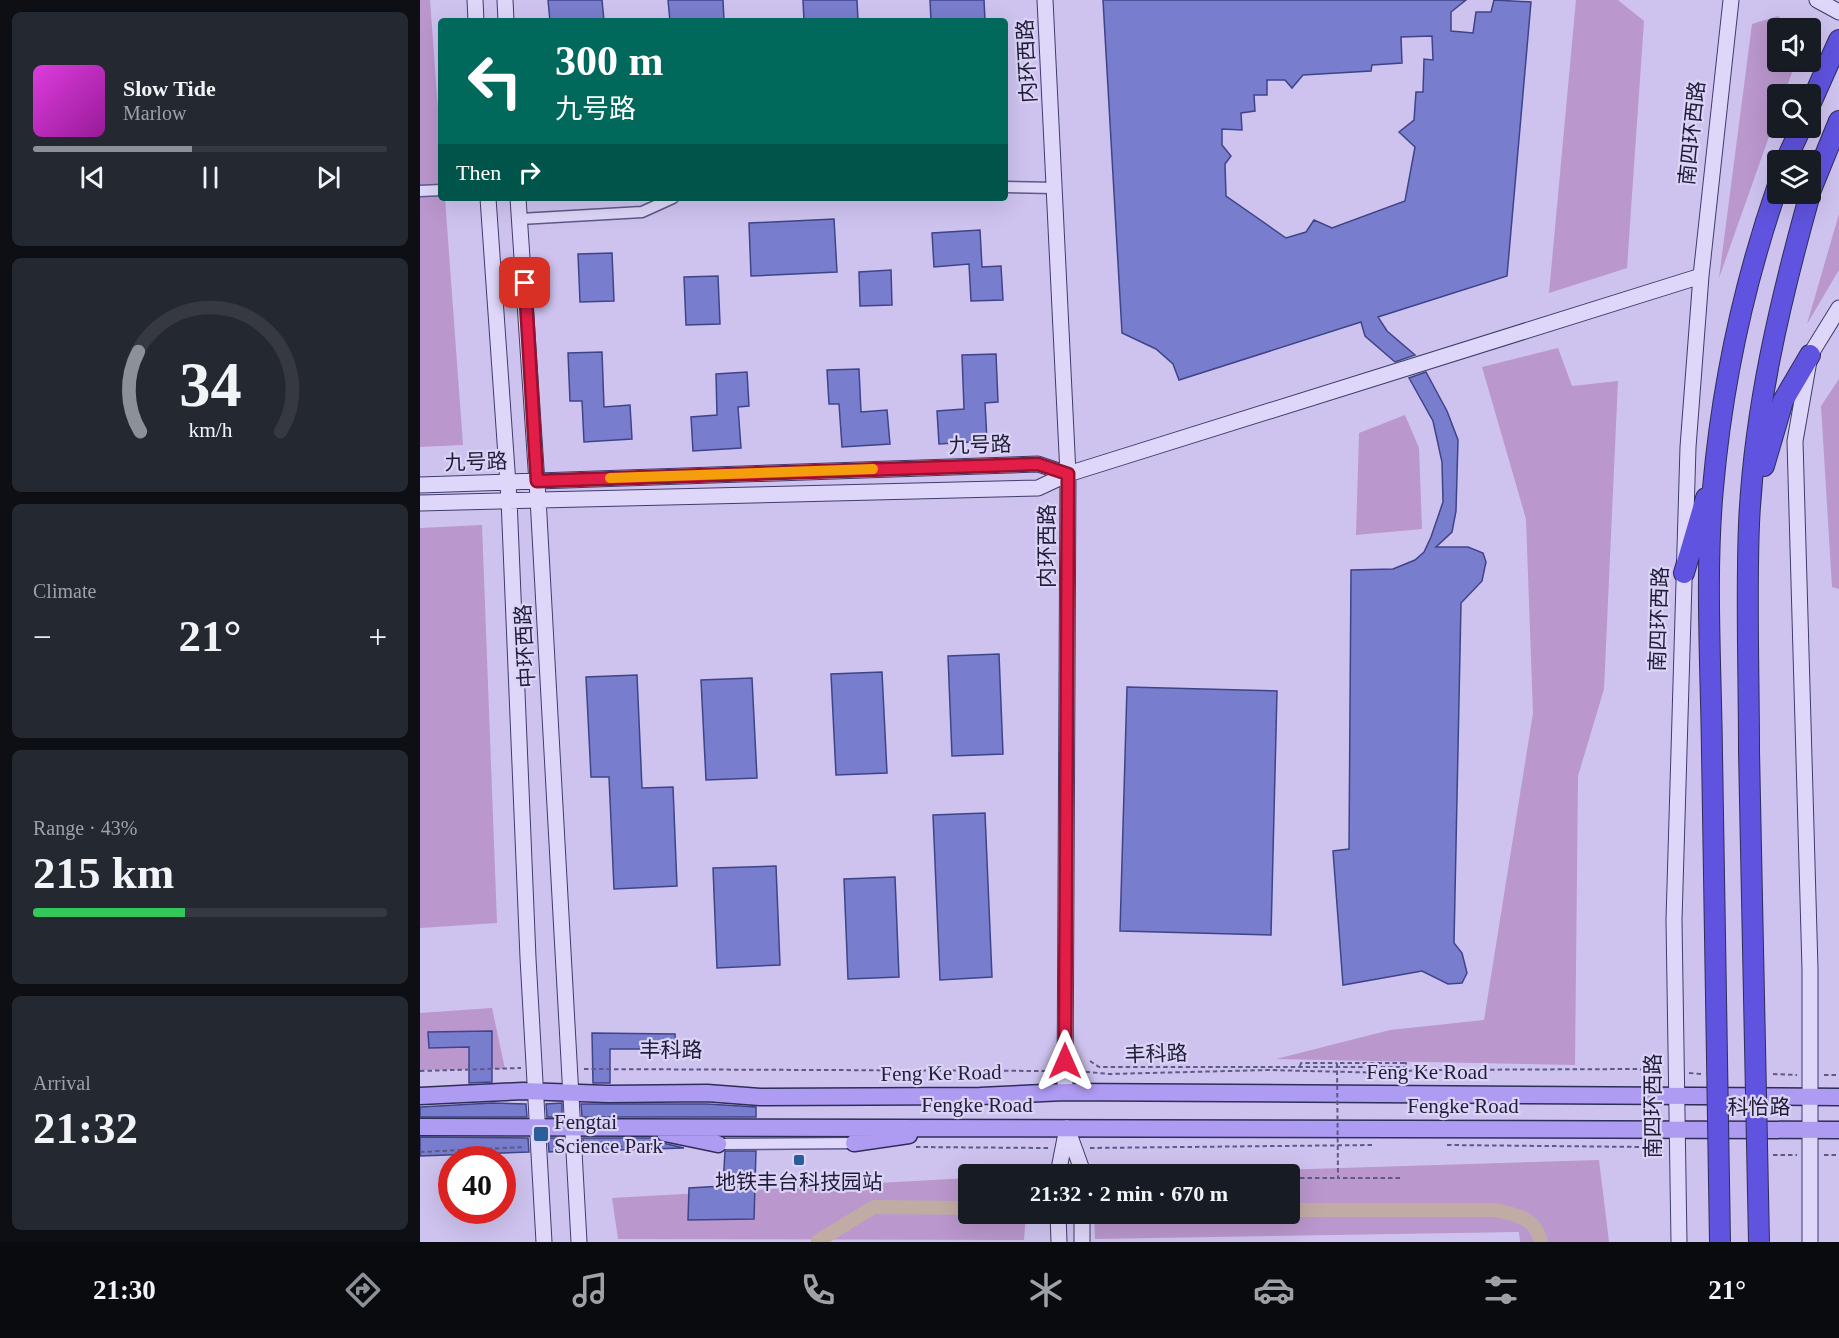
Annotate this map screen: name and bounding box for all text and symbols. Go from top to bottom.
street label: 内环西路 [1013,18,1041,104]
map controls [1767,18,1821,204]
button: sound [1767,18,1821,72]
text: 300 m [555,38,664,84]
icon: left [456,42,534,120]
text: Slow Tide [123,76,216,101]
street label: 南四环西路 [1675,80,1709,186]
button: search [1767,84,1821,138]
text: 九号路 [555,94,636,124]
text: Marlow [123,102,186,124]
button: layers [1767,150,1821,204]
icon: right [513,156,546,189]
text: Then [456,160,501,185]
icon: previous [76,161,109,194]
icon: pause [194,161,227,194]
icon: next [312,161,345,194]
pin [499,257,550,308]
icon: arrive [508,266,541,299]
text: 34 [179,350,241,419]
text: km/h [188,418,232,442]
street label: 九号路 [948,432,1012,458]
street label: 九号路 [444,449,508,475]
street label: 内环西路 [1035,504,1059,588]
street label: 南四环西路 [1645,566,1673,672]
text: Climate [33,580,96,602]
street label: 中环西路 [511,603,539,689]
text: 21° [179,611,242,661]
text: − [33,619,52,655]
text: + [368,619,387,655]
text: Range · 43% [33,817,137,839]
text: 215 km [33,848,174,898]
position arrow [1033,1029,1097,1093]
street label: 丰科路 [640,1038,703,1062]
street label: 丰科路 [1124,1041,1188,1067]
street label: 南四环西路 [1641,1054,1665,1159]
street label: Feng Ke Road [880,1060,1002,1086]
street label: Feng Ke Road [1366,1060,1488,1084]
text: Arrival [33,1072,91,1094]
street label: Fengke Road [921,1093,1033,1117]
street label: Fengke Road [1407,1094,1519,1118]
street label: 科怡路 [1728,1095,1791,1119]
text: 21:32 [33,1103,138,1153]
place label: Fengtai Science Park [554,1110,664,1158]
marker: Fengtai Science Park [532,1125,550,1143]
speed limit sign: 40 [438,1146,516,1224]
marker: 地铁丰台科技园站 [792,1153,806,1167]
place label: 地铁丰台科技园站 [715,1170,883,1194]
text: 21:32 · 2 min · 670 m [1030,1181,1228,1206]
icon: directions [342,1269,384,1311]
icon: music [569,1269,611,1311]
icon: phone [797,1269,839,1311]
icon: climate [1025,1269,1067,1311]
icon: car [1253,1269,1295,1311]
icon: filters [1480,1269,1522,1311]
text: 21:30 [93,1275,156,1305]
text: 21° [1708,1275,1746,1305]

